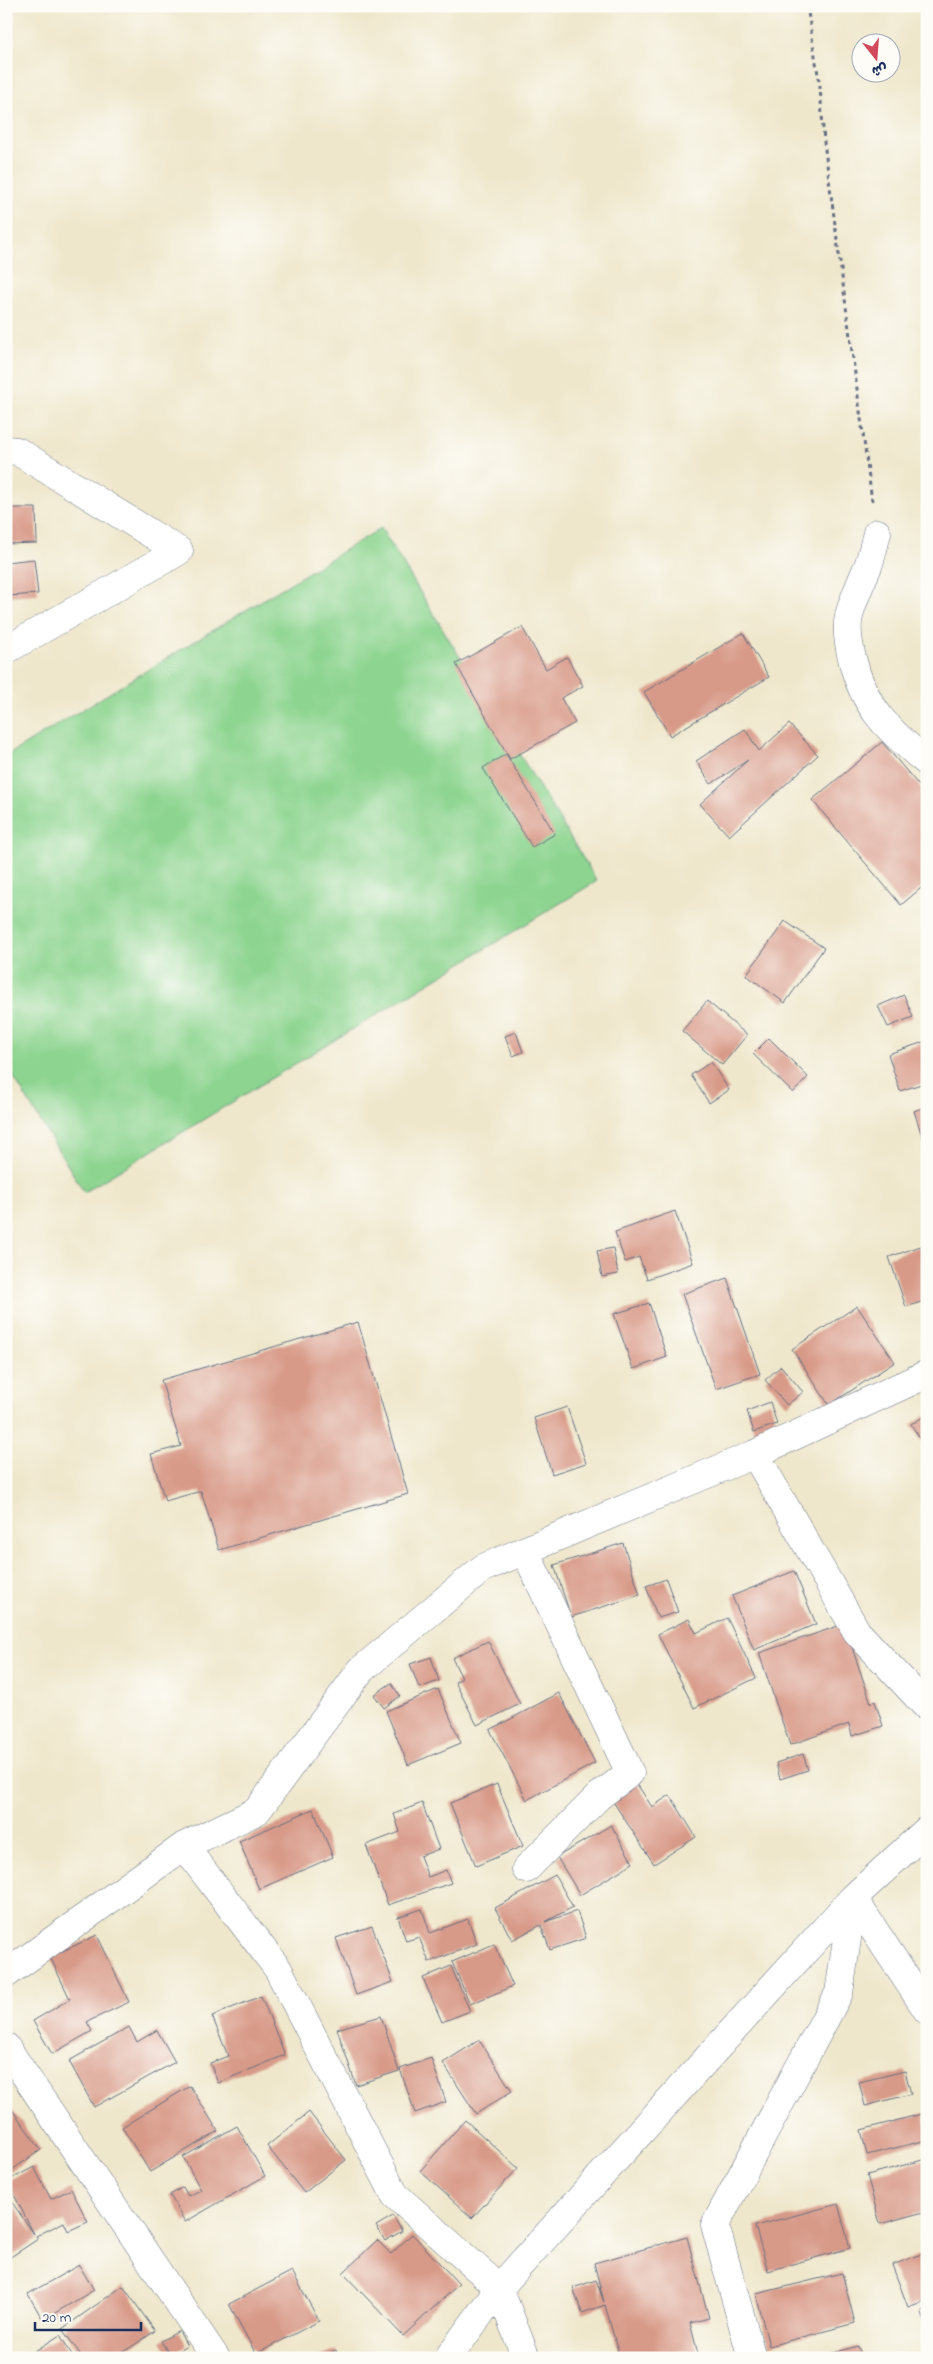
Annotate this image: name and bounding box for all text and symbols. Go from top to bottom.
north arrow [850,32,900,82]
text: ش [869,57,890,81]
scale bar [35,2299,141,2331]
text: 20 m [42,2307,72,2329]

